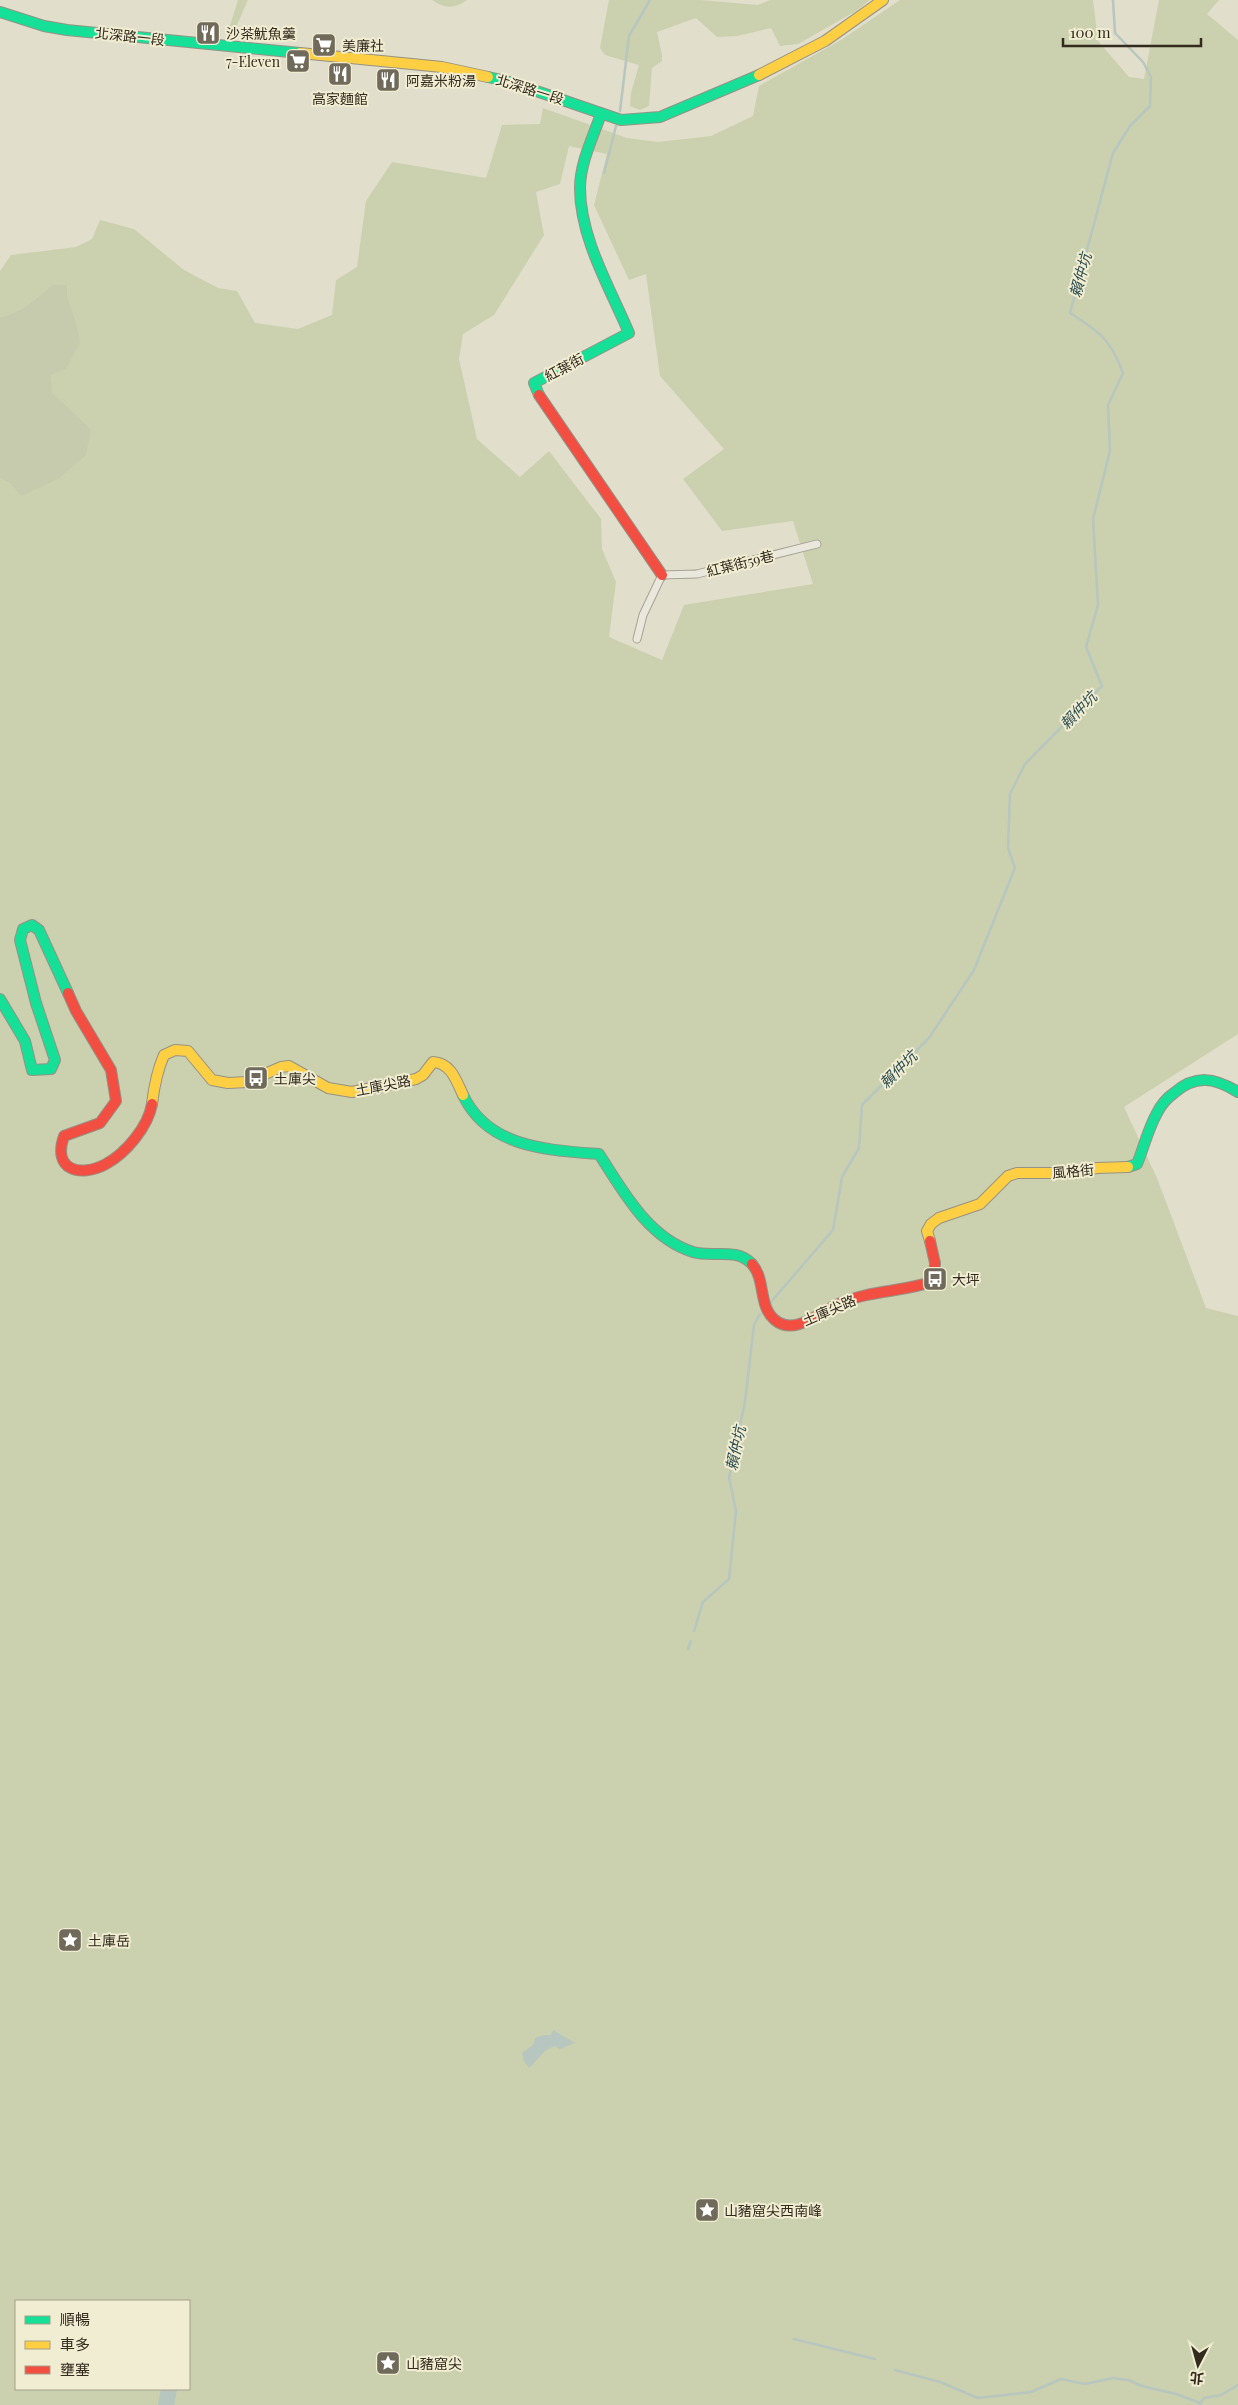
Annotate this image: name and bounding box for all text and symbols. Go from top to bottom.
scale bar [1063,15,1200,47]
restaurant icon: 沙茶魷魚羹 [195,20,221,46]
text: 100 m [1070,22,1111,42]
street label: 北深路一段 [94,23,166,49]
place label: 沙茶魷魚羹 [226,24,296,43]
supermarket icon: 美廉社 [311,32,337,58]
place label: 美廉社 [342,36,384,55]
supermarket icon: 7-Eleven [285,48,311,74]
place label: 7-Eleven [226,52,281,71]
restaurant icon: 高家麵館 [327,61,353,87]
restaurant icon: 阿嘉米粉湯 [375,67,401,93]
street label: 北深路一段 [494,70,566,108]
place label: 阿嘉米粉湯 [406,71,476,90]
place label: 高家麵館 [312,89,368,108]
water label: 賴仲坑 [1065,249,1096,299]
street label: 紅葉街 [541,349,587,385]
street label: 紅葉街59巷 [704,545,776,581]
water label: 賴仲坑 [1055,685,1102,733]
water label: 賴仲坑 [875,1045,922,1092]
bus stop icon: 土庫尖 [243,1065,269,1091]
place label: 土庫尖 [274,1069,316,1088]
street label: 土庫尖路 [354,1070,412,1100]
street label: 風格街 [1051,1160,1095,1182]
bus stop icon: 大坪 [922,1266,948,1292]
place label: 大坪 [952,1270,980,1289]
street label: 土庫尖路 [800,1290,858,1330]
water label: 賴仲坑 [721,1422,750,1472]
place icon: 土庫岳 [57,1927,83,1953]
place label: 土庫岳 [88,1931,130,1950]
place icon: 山豬窟尖西南峰 [694,2197,720,2223]
place label: 山豬窟尖西南峰 [724,2201,822,2220]
legend [15,2300,190,2390]
text: 順暢 [60,2309,90,2329]
text: 車多 [60,2334,90,2354]
north arrow [1173,2340,1223,2390]
place icon: 山豬窟尖 [375,2350,401,2376]
place label: 山豬窟尖 [406,2354,462,2373]
text: 壅塞 [60,2359,90,2379]
text: 北 [1189,2368,1205,2389]

